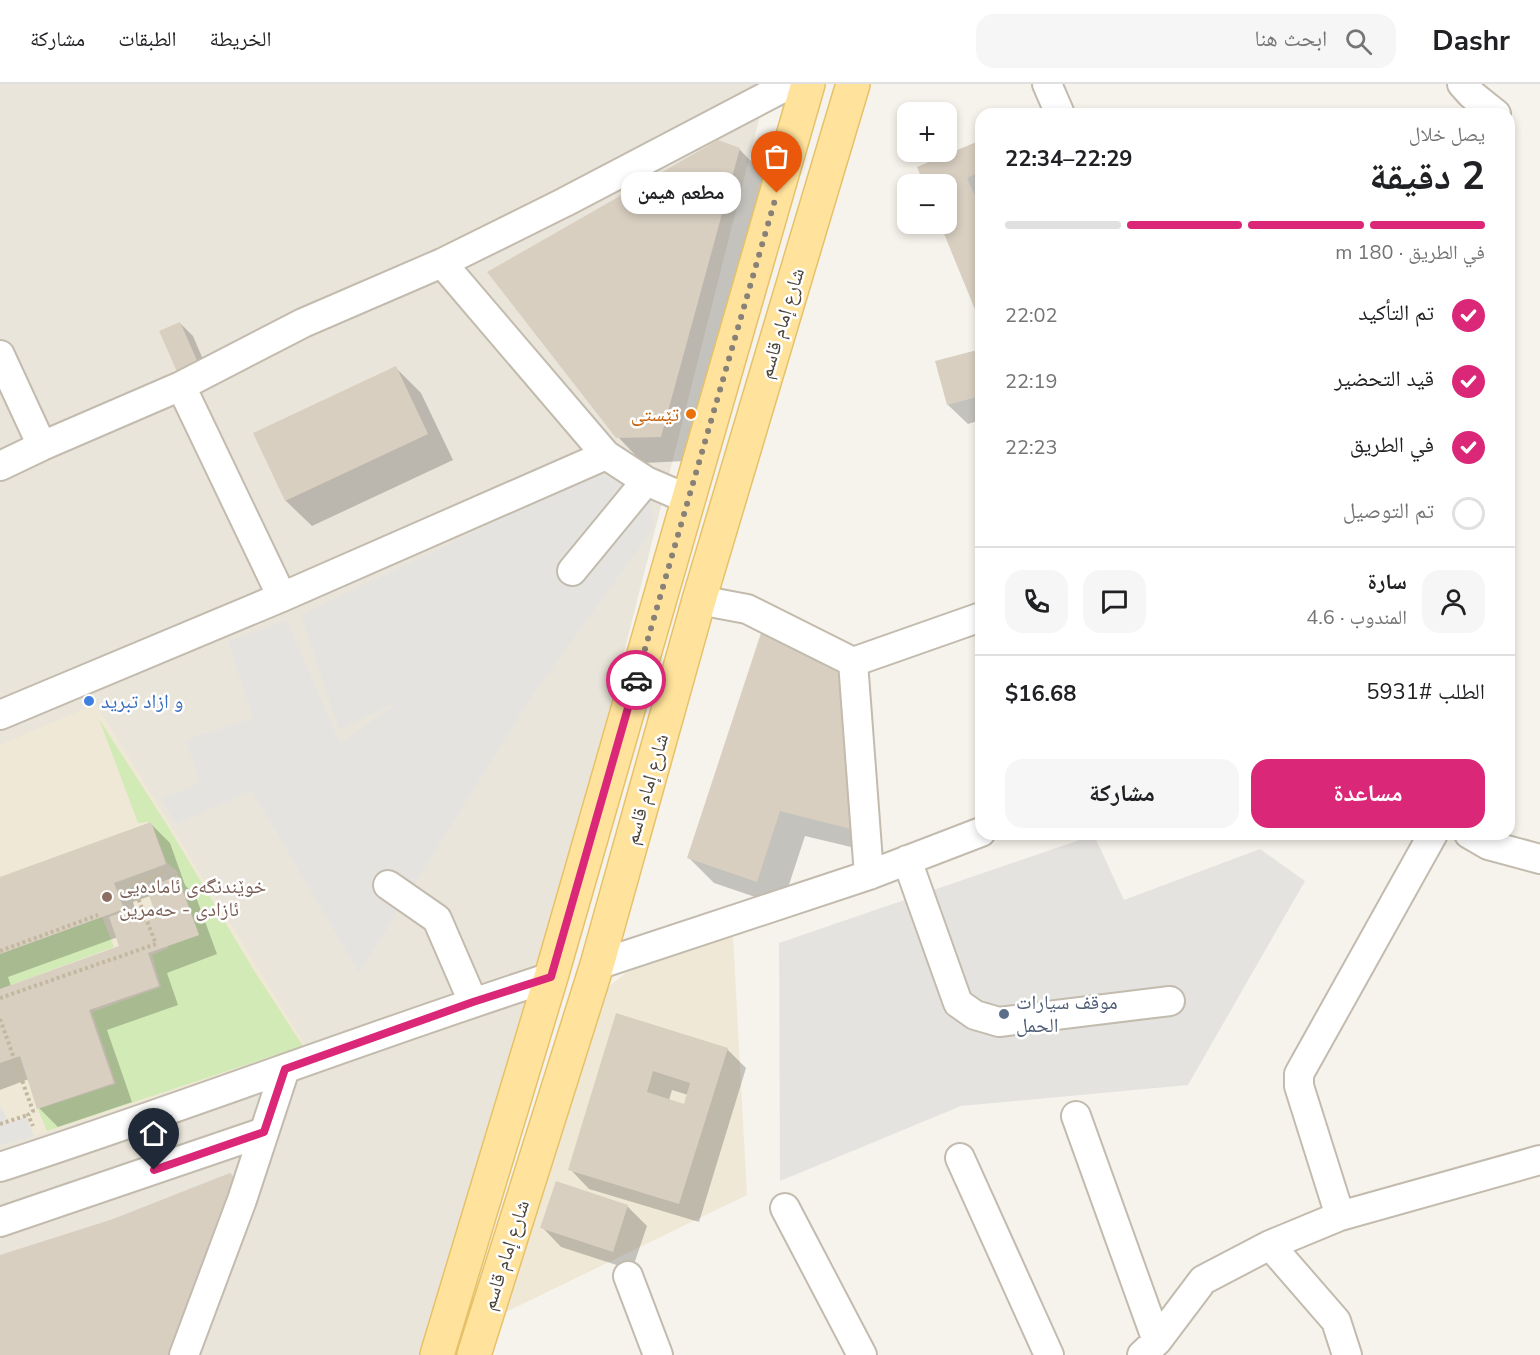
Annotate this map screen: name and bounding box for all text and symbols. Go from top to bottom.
search box [976,14,1396,68]
text: Dashr [1432,22,1510,60]
text: ابحث هنا [1255,24,1327,54]
text: مشاركة [30,25,85,53]
text: الطبقات [118,25,177,53]
text: الخريطة [210,25,271,53]
icon: search [1342,25,1375,58]
map controls [897,102,957,234]
button: + [897,102,957,162]
text: يصل خلال [1409,121,1485,148]
pin [751,131,802,193]
icon: bag [760,140,793,173]
text: 22:29–22:34 [1005,144,1133,174]
text: 2 دقيقة [1369,150,1485,203]
callout: مطعم هيمن [621,172,741,214]
button: − [897,174,957,234]
text: مطعم هيمن [638,179,724,206]
text: في الطريق · 180 m [1335,239,1485,266]
street label: شارع إمام قاسم [752,265,811,382]
text: تم التأكيد [1358,298,1434,328]
icon: check [1452,299,1485,332]
text: 22:02 [1005,302,1058,329]
text: قيد التحضير [1334,364,1434,394]
icon: check [1452,365,1485,398]
text: 22:19 [1005,368,1058,395]
place label: تێستی [631,401,679,428]
marker: تێستی [684,407,698,421]
text: في الطريق [1350,430,1434,460]
icon: check [1452,431,1485,464]
text: 22:23 [1005,434,1058,461]
text: تم التوصيل [1343,496,1434,526]
text: سارة [1368,567,1407,597]
button: phone [1005,570,1068,633]
button: chat [1083,570,1146,633]
button: person [1422,570,1485,633]
text: المندوب · 4.6 [1306,604,1407,631]
courier [606,650,666,710]
icon: car [620,664,653,697]
text: الطلب #5931 [1366,677,1485,707]
text: $16.68 [1005,679,1076,709]
place label: و ازاد تبريد [101,688,183,715]
marker: و ازاد تبريد [82,694,96,708]
street label: شارع إمام قاسم [618,731,675,848]
button: مشاركة [1005,759,1239,828]
button: مساعدة [1251,759,1485,828]
place label: خوێندنگەی ئامادەیی ئازادی - حەمرین [119,873,267,923]
marker: خوێندنگەی ئامادەیی ئازادی - حەمرین [100,890,114,904]
place label: موقف سيارات الحمل [1016,989,1118,1039]
marker: موقف سيارات الحمل [997,1007,1011,1021]
pin [128,1108,179,1170]
icon: home [137,1117,170,1150]
street label: شارع إمام قاسم [475,1197,536,1314]

